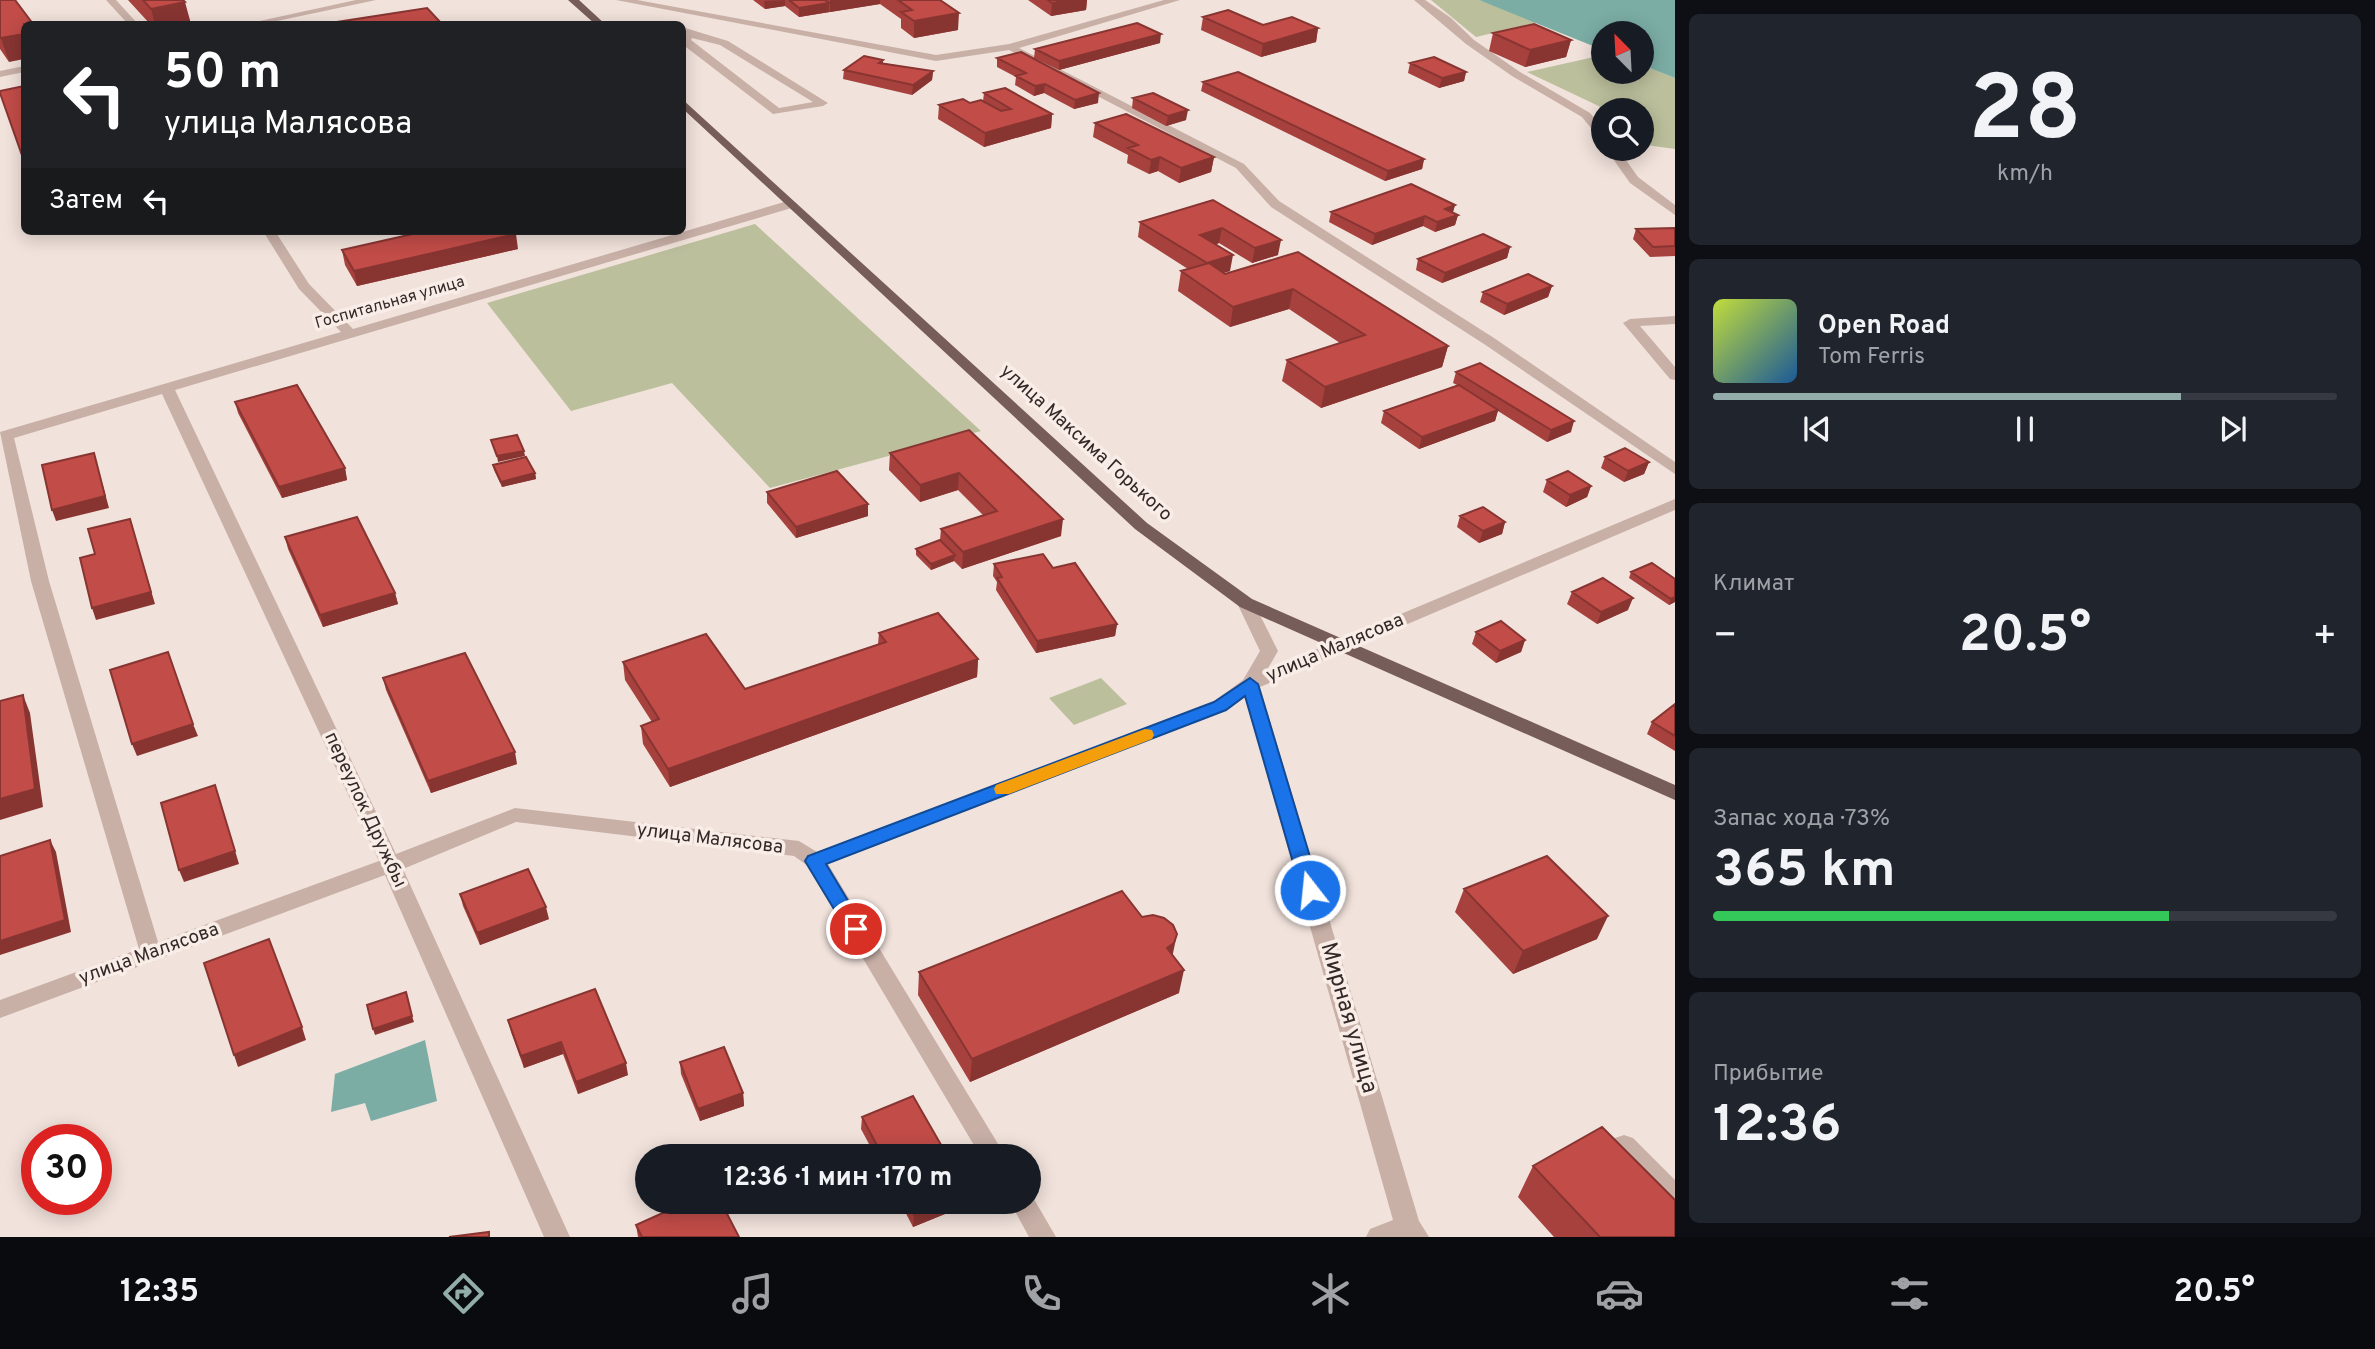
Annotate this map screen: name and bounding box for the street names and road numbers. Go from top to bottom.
street label: Госпитальная улица [313,272,467,334]
street label: улица Максима Горького [995,359,1177,527]
street label: улица Малясова [1263,608,1407,688]
street label: переулок Дружбы [318,728,412,892]
street label: улица Малясова [635,818,785,860]
street label: улица Малясова [76,918,222,990]
street label: Мирная улица [1313,939,1383,1097]

